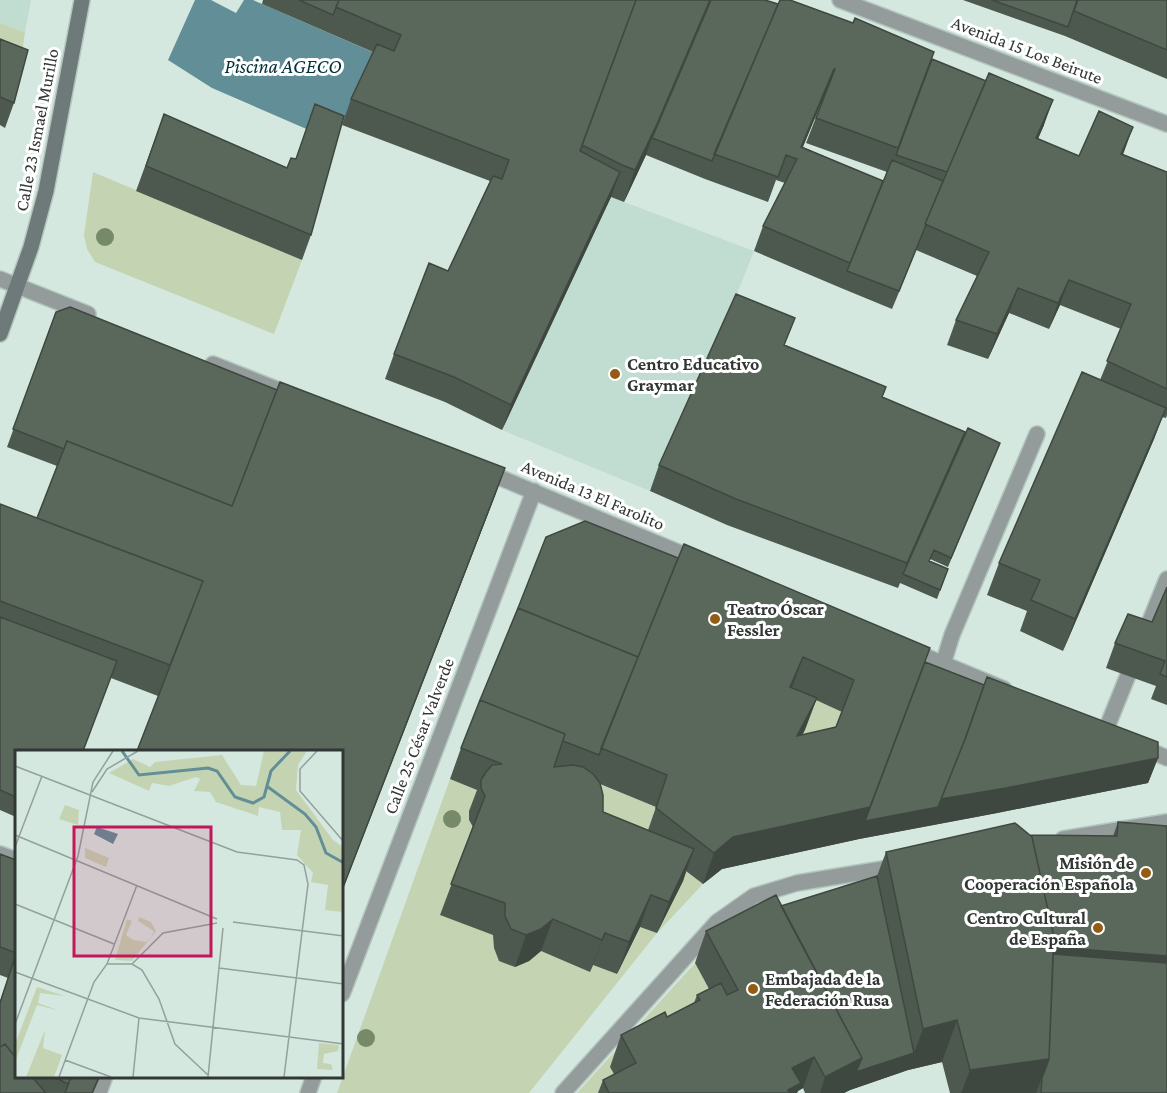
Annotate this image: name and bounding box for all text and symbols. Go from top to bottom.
street label: Avenida 15 Los Beirute [949,12,1105,88]
street label: Calle 23 Ismael Murillo [11,47,63,213]
water label: Piscina AGECO [224,55,342,77]
place label: Centro Educativo Graymar [627,354,759,395]
marker: Centro Educativo Graymar [608,367,622,381]
street label: Avenida 13 El Farolito [519,456,667,534]
place label: Teatro Óscar Fessler [727,599,824,640]
marker: Teatro Óscar Fessler [708,612,722,626]
street label: Calle 25 César Valverde [380,655,458,817]
inset map [15,750,344,1078]
place label: Misión de Cooperación Española [964,853,1134,894]
marker: Misión de Cooperación Española [1139,866,1153,880]
place label: Centro Cultural de España [967,908,1086,949]
marker: Centro Cultural de España [1091,921,1105,935]
place label: Embajada de la Federación Rusa [765,969,890,1010]
marker: Embajada de la Federación Rusa [746,982,760,996]

